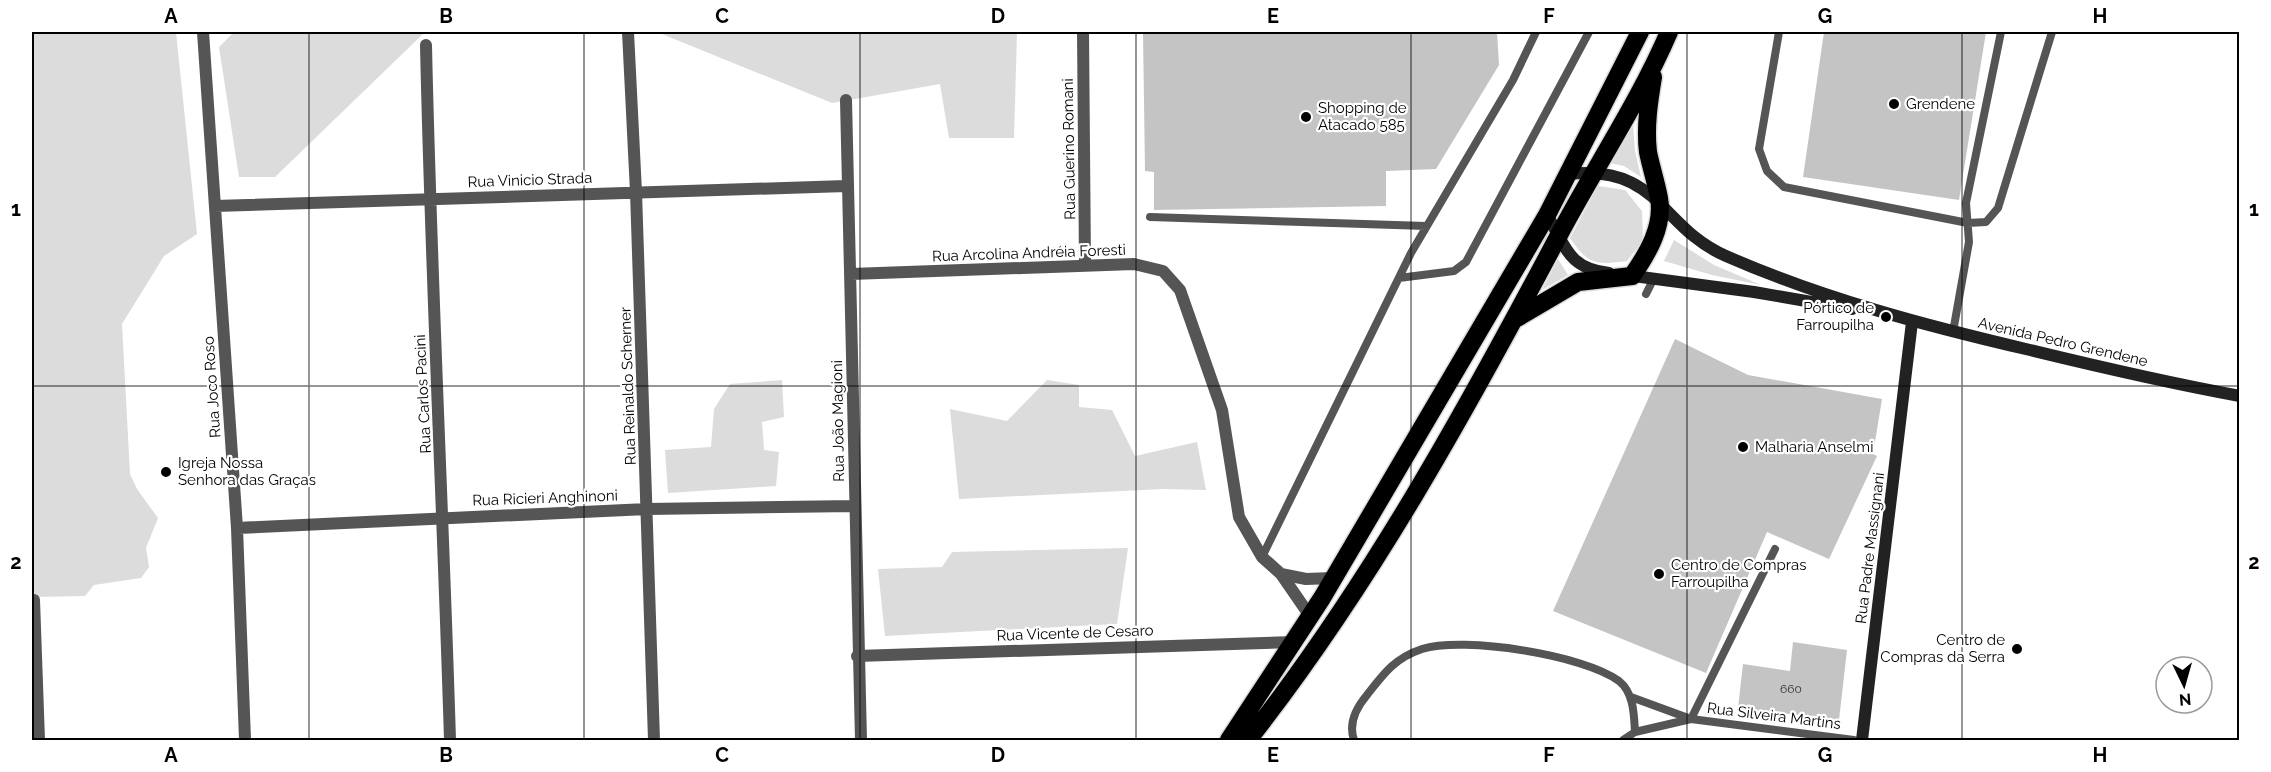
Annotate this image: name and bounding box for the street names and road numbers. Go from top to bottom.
street label: Rua Guerino Romani [1059,78,1079,220]
street label: Rua Vinicio Strada [467,169,593,191]
street label: Rua Arcolina Andréia Foresti [932,241,1126,265]
street label: Rua Reinaldo Scherner [616,306,640,465]
street label: Avenida Pedro Grendene [1976,314,2150,370]
street label: Rua Carlos Pacini [411,334,435,454]
street label: Rua Joco Roso [199,336,225,438]
street label: Rua João Magioni [828,360,848,482]
street label: Rua Padre Massignani [1852,471,1888,625]
street label: Rua Ricieri Anghinoni [472,486,618,510]
street label: Rua Vicente de Cesaro [996,621,1154,645]
street label: Rua Silveira Martins [1706,699,1842,733]

